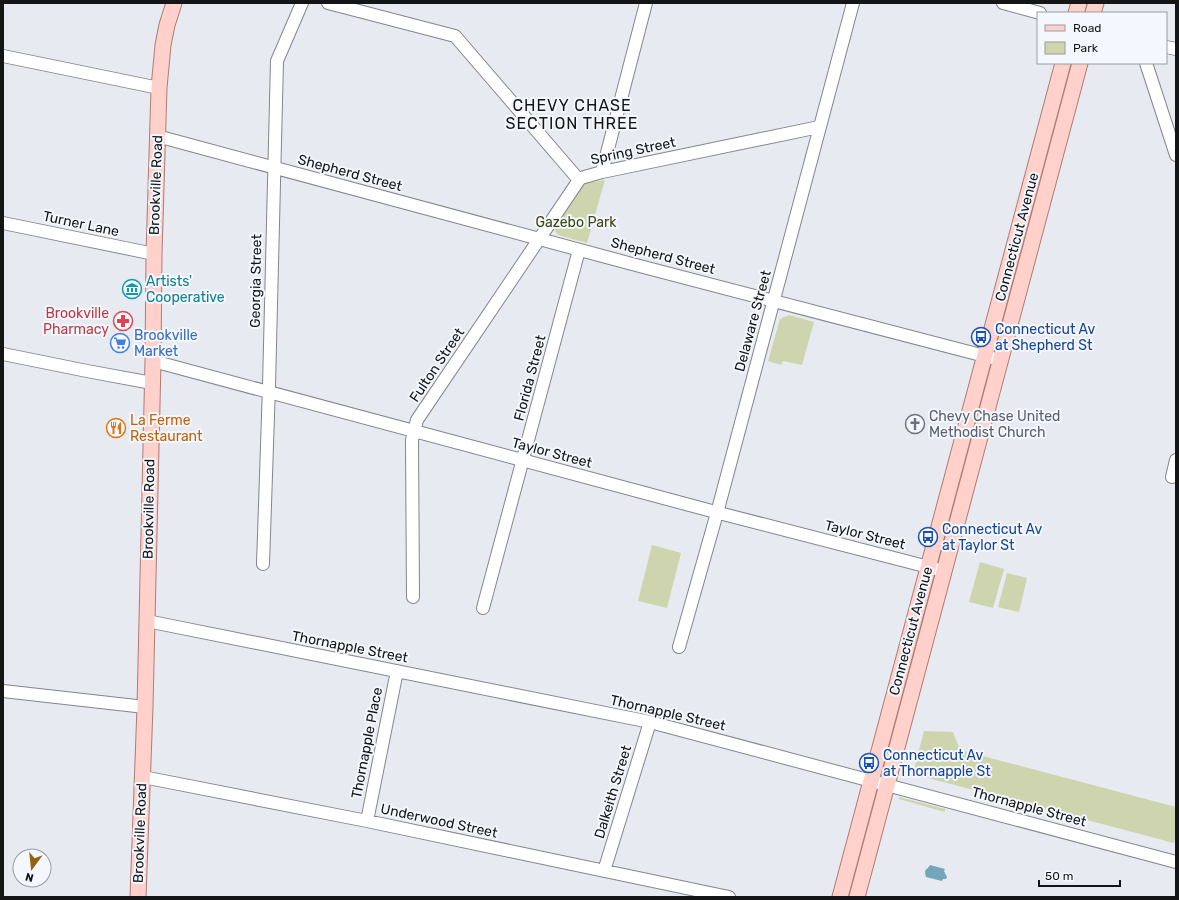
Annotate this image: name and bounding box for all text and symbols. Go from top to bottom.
legend [1037,12,1167,64]
text: Road [1073,21,1101,35]
text: Park [1073,41,1099,55]
district label: CHEVY CHASE SECTION THREE [506,96,638,133]
street label: Spring Street [589,134,678,168]
street label: Brookville Road [146,135,166,235]
street label: Shepherd Street [296,151,404,195]
street label: Connecticut Avenue [992,171,1042,303]
street label: Turner Lane [41,208,121,240]
park label: Gazebo Park [535,214,617,231]
street label: Georgia Street [247,233,265,328]
street label: Shepherd Street [609,234,717,278]
street label: Delaware Street [731,268,775,374]
place label: Artists' Cooperative [146,273,225,306]
museum icon: Artists' Cooperative [121,278,143,300]
place label: Brookville Pharmacy [43,305,109,338]
pharmacy icon: Brookville Pharmacy [112,310,134,332]
place label: Connecticut Av at Shepherd St [995,321,1095,354]
street label: Fulton Street [406,324,468,405]
bus stop icon: Connecticut Av at Shepherd St [970,326,992,348]
place label: Brookville Market [134,327,198,360]
supermarket icon: Brookville Market [109,332,131,354]
street label: Florida Street [510,333,550,423]
place label: Chevy Chase United Methodist Church [929,408,1060,441]
place label: La Ferme Restaurant [130,412,203,445]
church icon: Chevy Chase United Methodist Church [904,413,926,435]
restaurant icon: La Ferme Restaurant [105,417,127,439]
street label: Taylor Street [510,434,595,472]
street label: Brookville Road [140,459,158,559]
street label: Taylor Street [823,517,908,553]
place label: Connecticut Av at Taylor St [942,521,1042,554]
bus stop icon: Connecticut Av at Taylor St [917,526,939,548]
street label: Connecticut Avenue [886,565,936,697]
street label: Thornapple Street [291,627,410,667]
street label: Thornapple Place [348,686,386,800]
street label: Thornapple Street [609,691,728,735]
street label: Dalkeith Street [591,743,635,841]
place label: Connecticut Av at Thornapple St [883,747,991,780]
bus stop icon: Connecticut Av at Thornapple St [858,752,880,774]
street label: Brookville Road [130,783,150,883]
street label: Thornapple Street [970,784,1089,831]
street label: Underwood Street [379,800,500,842]
north arrow [12,848,52,888]
scale bar [1039,862,1120,888]
text: 50 m [1045,869,1073,883]
text: N [24,870,35,884]

